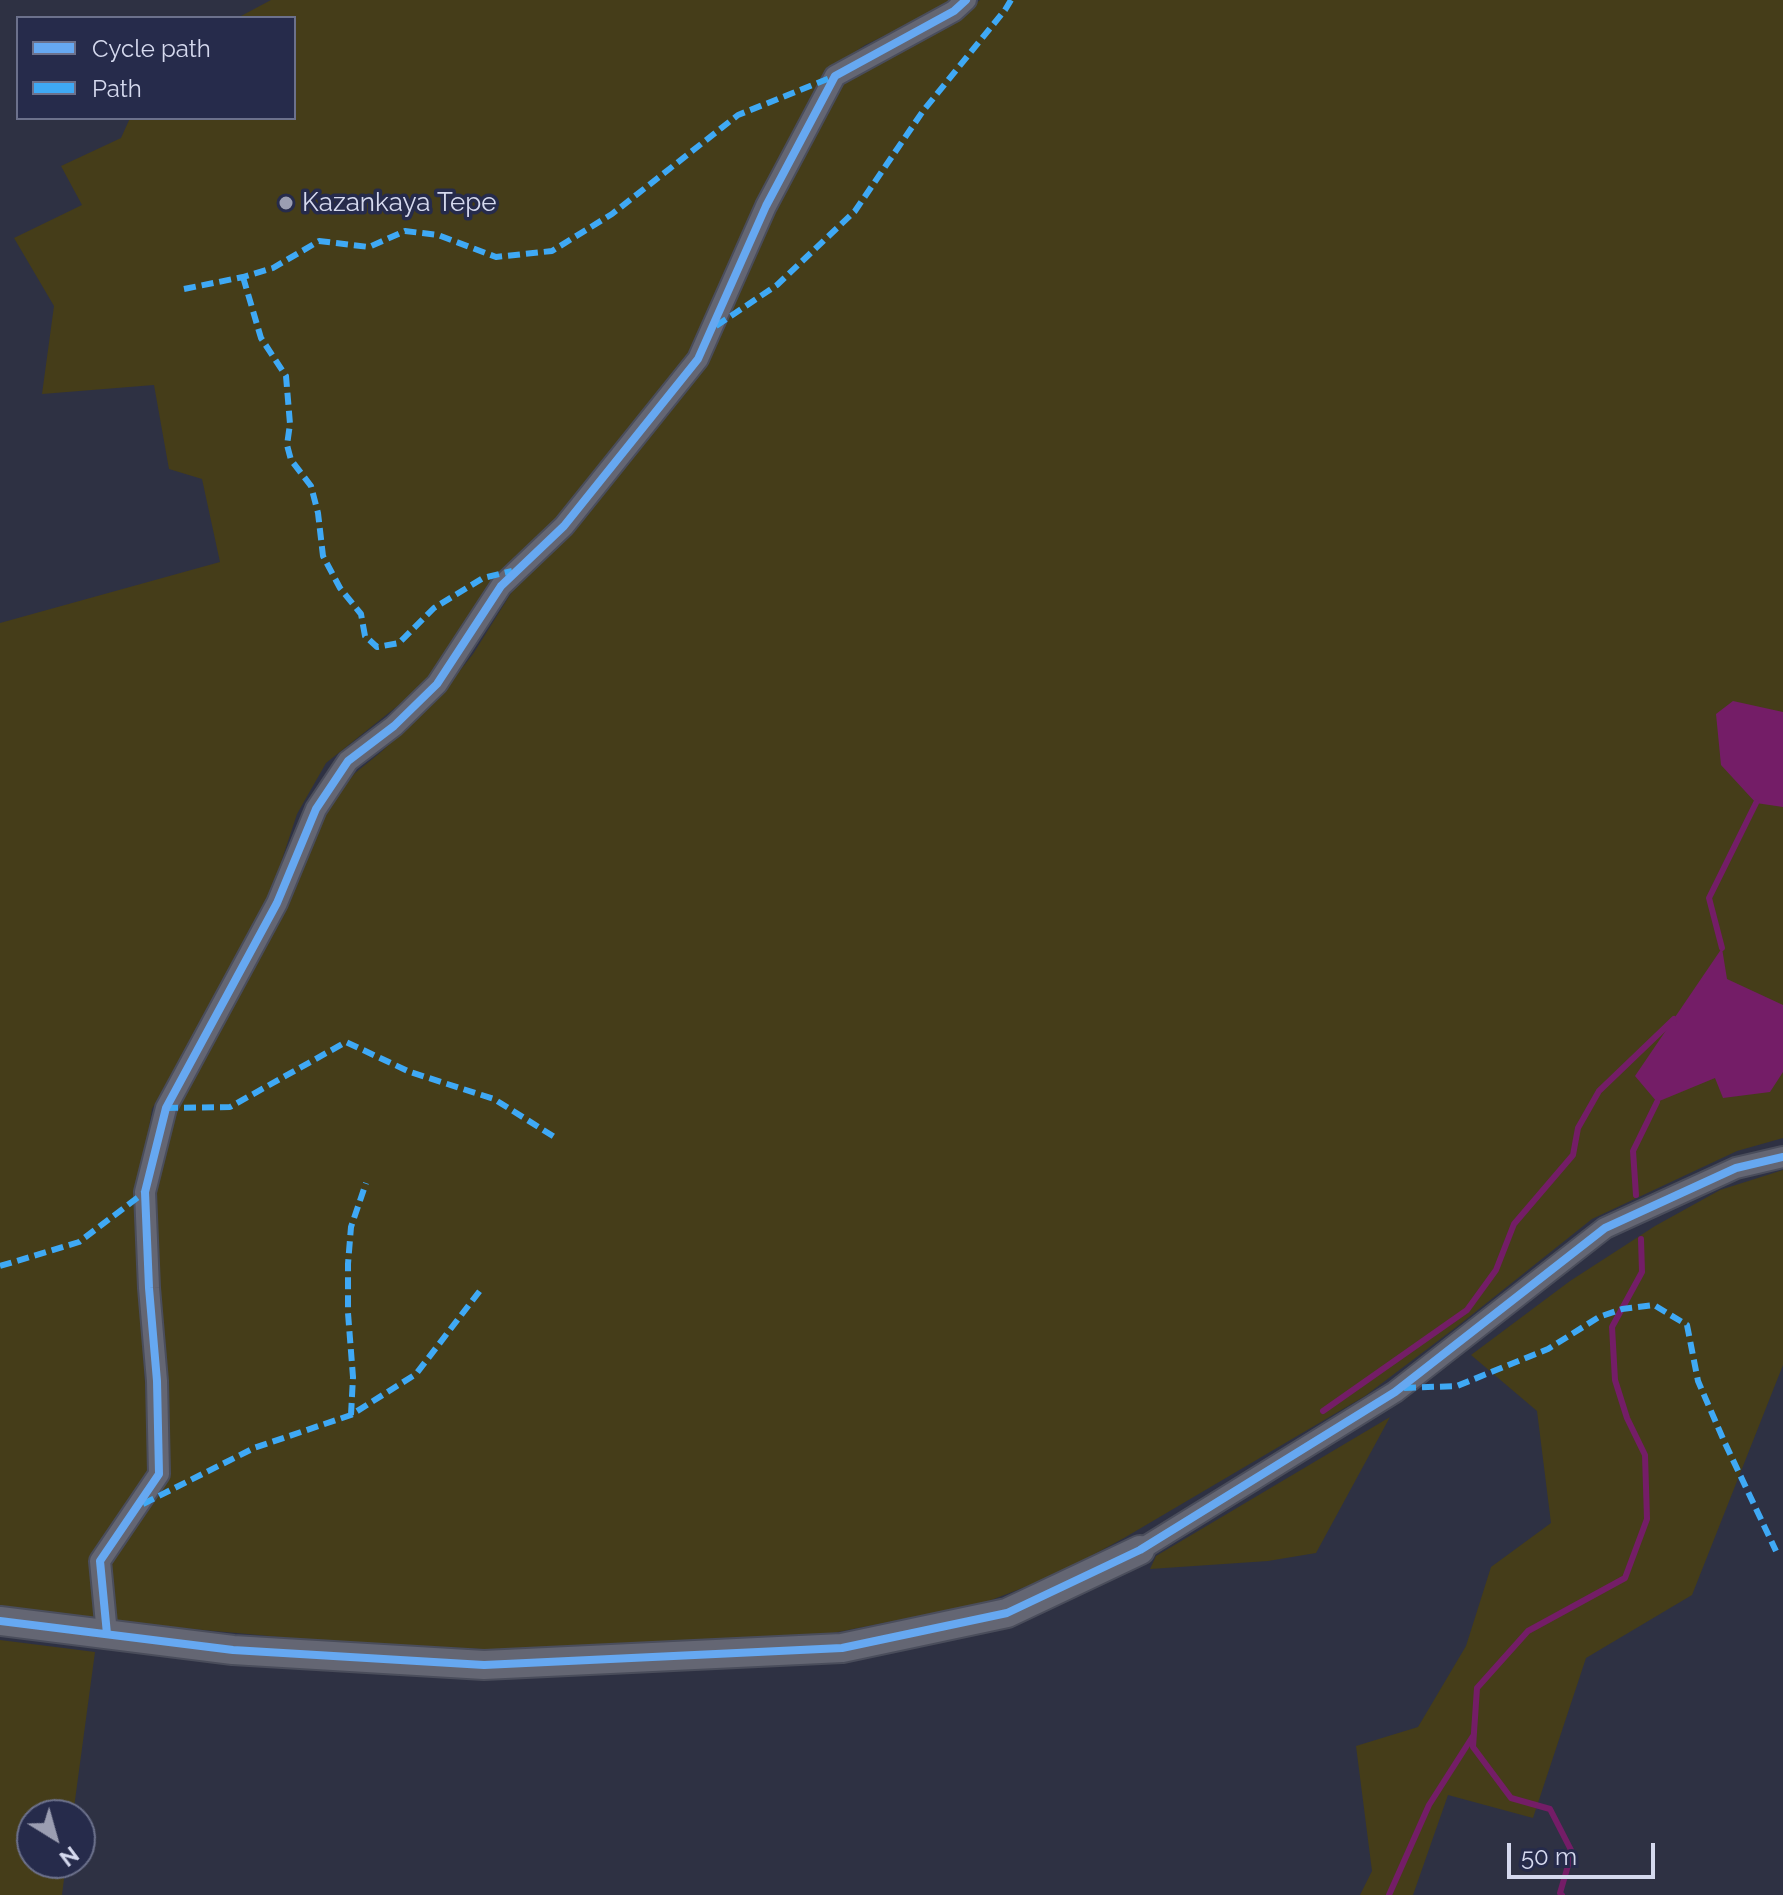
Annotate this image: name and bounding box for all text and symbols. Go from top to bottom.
legend [16,16,296,120]
text: Cycle path [92,34,211,63]
text: Path [92,74,142,103]
place label: Kazankaya Tepe [302,187,497,219]
marker: Kazankaya Tepe [277,194,295,212]
north arrow [16,1799,96,1879]
scale bar [1511,1827,1659,1877]
text: N [55,1841,84,1872]
text: 50 m [1521,1842,1577,1871]

